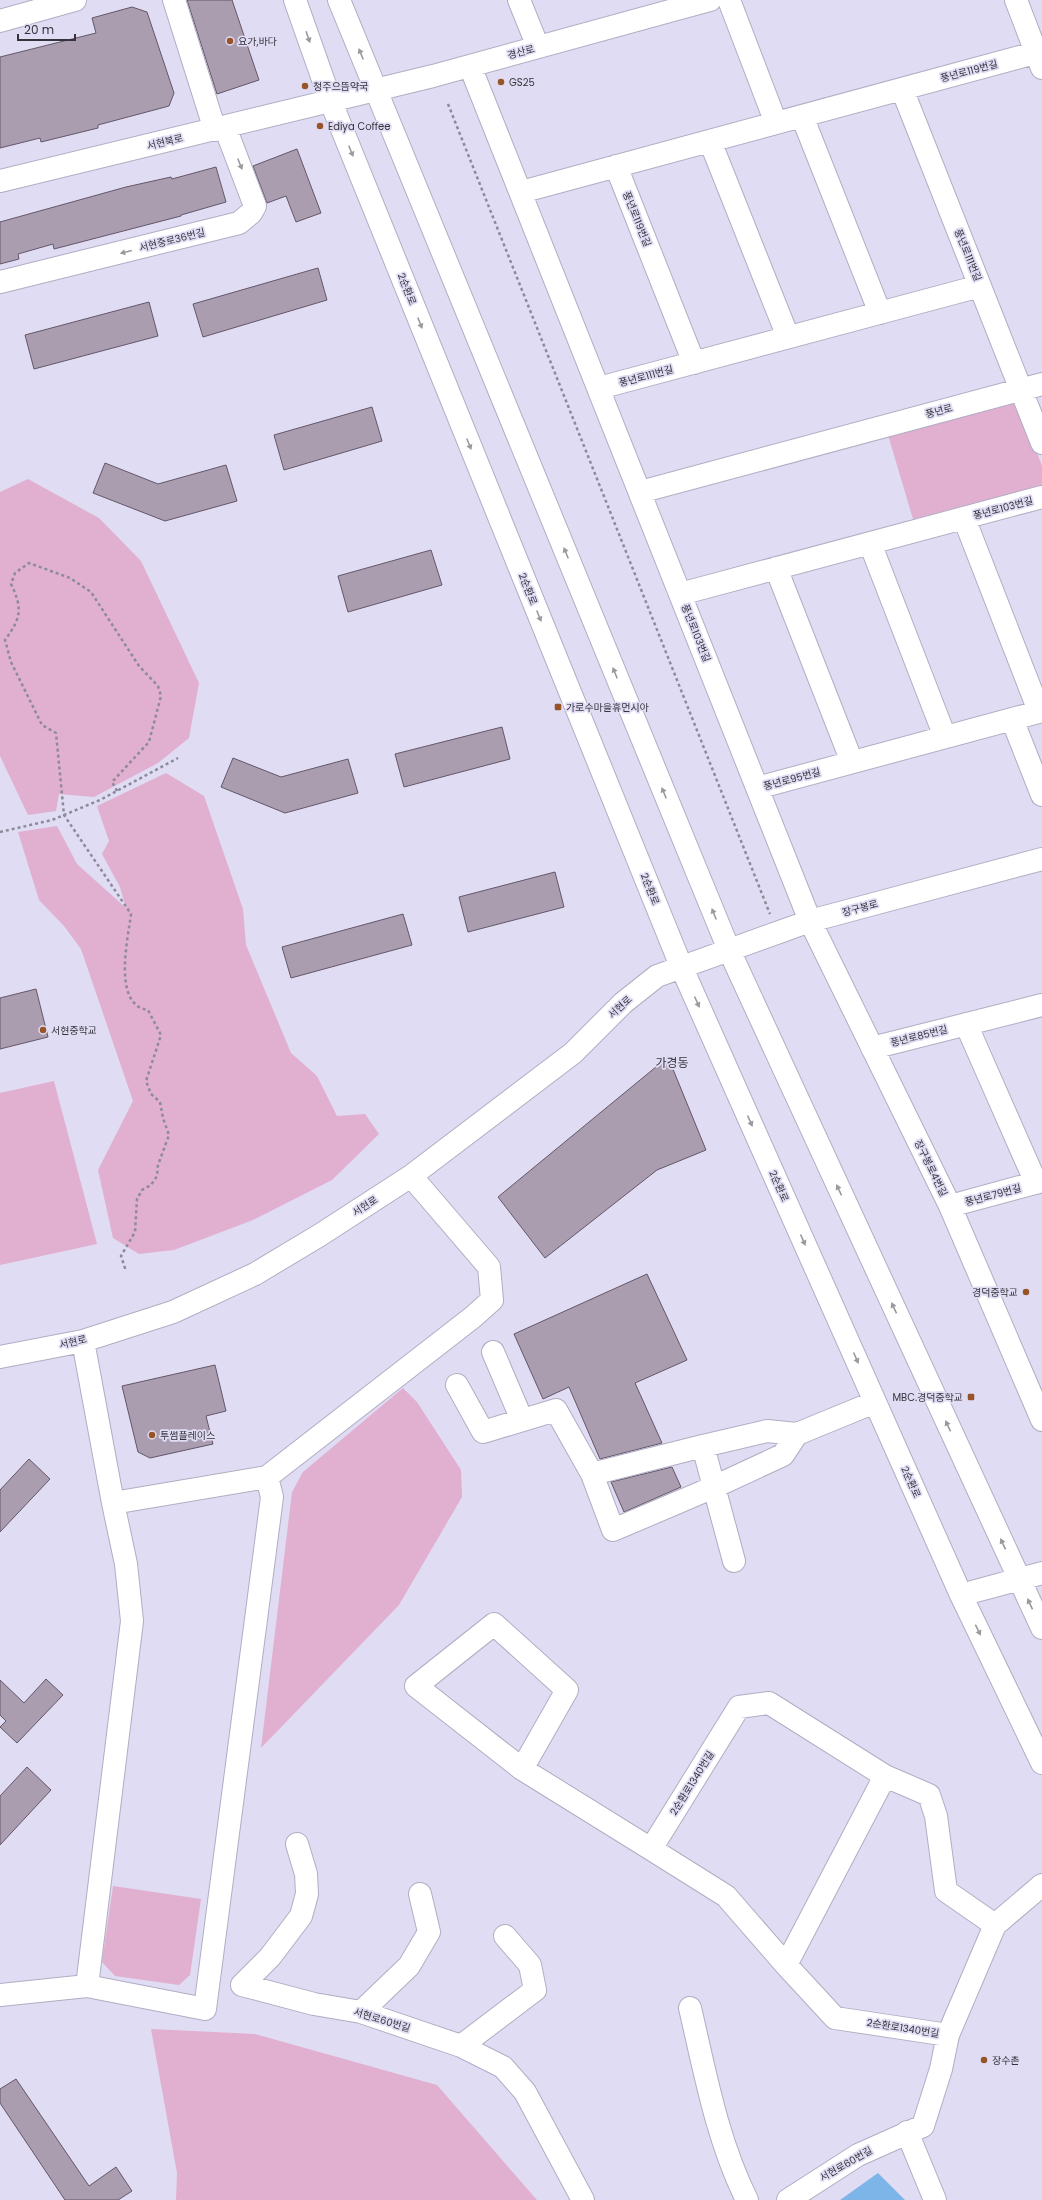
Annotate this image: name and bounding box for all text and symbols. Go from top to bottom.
scale bar [18,16,75,42]
text: 20 m [24,21,54,38]
one-way arrow [305,31,311,43]
place label: 요가,바다 [238,34,278,49]
marker: 요가,바다 [225,36,235,46]
street label: 경산로 [506,41,536,63]
one-way arrow [357,48,364,60]
street label: 풍년로119번길 [939,56,999,86]
place label: GS25 [509,75,535,90]
marker: GS25 [496,77,506,87]
place label: 청주으뜸약국 [313,79,368,94]
marker: 청주으뜸약국 [300,81,310,91]
place label: Ediya Coffee [328,119,391,134]
marker: Ediya Coffee [315,121,325,131]
street label: 서현북로 [145,130,185,154]
one-way arrow [348,145,354,157]
one-way arrow [237,158,243,169]
street label: 풍년로119번길 [619,189,655,249]
street label: 서현중로36번길 [137,225,207,255]
street label: 풍년로111번길 [951,226,985,284]
one-way arrow [120,249,132,255]
street label: 2순환로 [394,271,420,307]
one-way arrow [418,318,424,330]
street label: 풍년로111번길 [617,362,675,390]
street label: 풍년로 [924,400,954,422]
one-way arrow [467,438,473,450]
street label: 풍년로103번길 [971,493,1035,523]
one-way arrow [562,546,568,558]
street label: 2순환로 [515,571,541,607]
street label: 풍년로103번길 [678,602,714,664]
one-way arrow [536,610,542,621]
one-way arrow [612,668,618,679]
place label: 가로수마을휴먼시아 [566,700,650,715]
marker: 가로수마을휴먼시아 [553,702,563,712]
street label: 풍년로95번길 [762,764,822,794]
one-way arrow [661,787,667,799]
street label: 2순환로 [637,871,663,907]
street label: 장구봉로 [840,896,880,920]
one-way arrow [711,908,717,919]
street label: 서현로 [605,992,635,1022]
one-way arrow [694,996,700,1008]
street label: 풍년로85번길 [889,1022,949,1050]
place label: 서현중학교 [51,1023,97,1038]
marker: 서현중학교 [38,1025,48,1035]
district label: 가경동 [655,1054,689,1071]
one-way arrow [747,1115,753,1126]
street label: 장구봉로4번길 [911,1137,951,1199]
street label: 2순환로 [765,1168,793,1204]
street label: 풍년로79번길 [963,1180,1023,1210]
one-way arrow [836,1184,842,1195]
street label: 서현로 [349,1192,381,1220]
one-way arrow [800,1234,806,1245]
place label: 경덕중학교 [972,1285,1018,1300]
marker: 경덕중학교 [1021,1287,1031,1297]
one-way arrow [891,1302,897,1313]
street label: 서현로 [58,1332,88,1352]
one-way arrow [853,1353,859,1365]
place label: MBC.경덕중학교 [892,1390,963,1405]
marker: MBC.경덕중학교 [966,1392,976,1402]
one-way arrow [945,1420,951,1431]
place label: 투썸플레이스 [160,1428,215,1443]
marker: 투썸플레이스 [147,1430,157,1440]
street label: 2순환로 [897,1464,925,1500]
one-way arrow [999,1537,1005,1549]
one-way arrow [1027,1598,1033,1609]
one-way arrow [975,1624,981,1635]
street label: 2순환로1340번길 [666,1748,718,1818]
street label: 서현로60번길 [352,2004,412,2036]
street label: 2순환로1340번길 [866,2015,940,2041]
place label: 장수촌 [992,2053,1020,2068]
marker: 장수촌 [979,2055,989,2065]
street label: 서현로60번길 [817,2143,875,2185]

